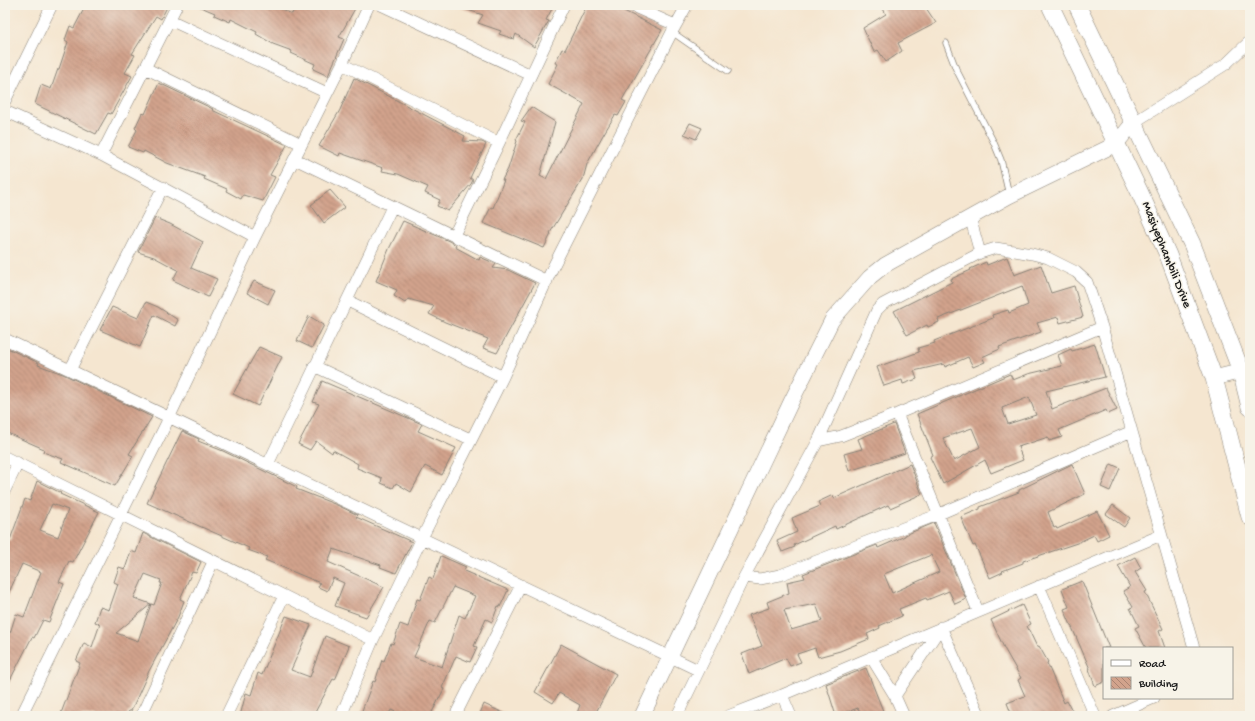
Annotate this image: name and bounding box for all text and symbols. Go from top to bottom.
street label: Masiyephambili Drive [1138,200,1194,311]
legend [1103,647,1233,699]
text: Road [1139,658,1166,672]
text: Building [1138,678,1178,692]

